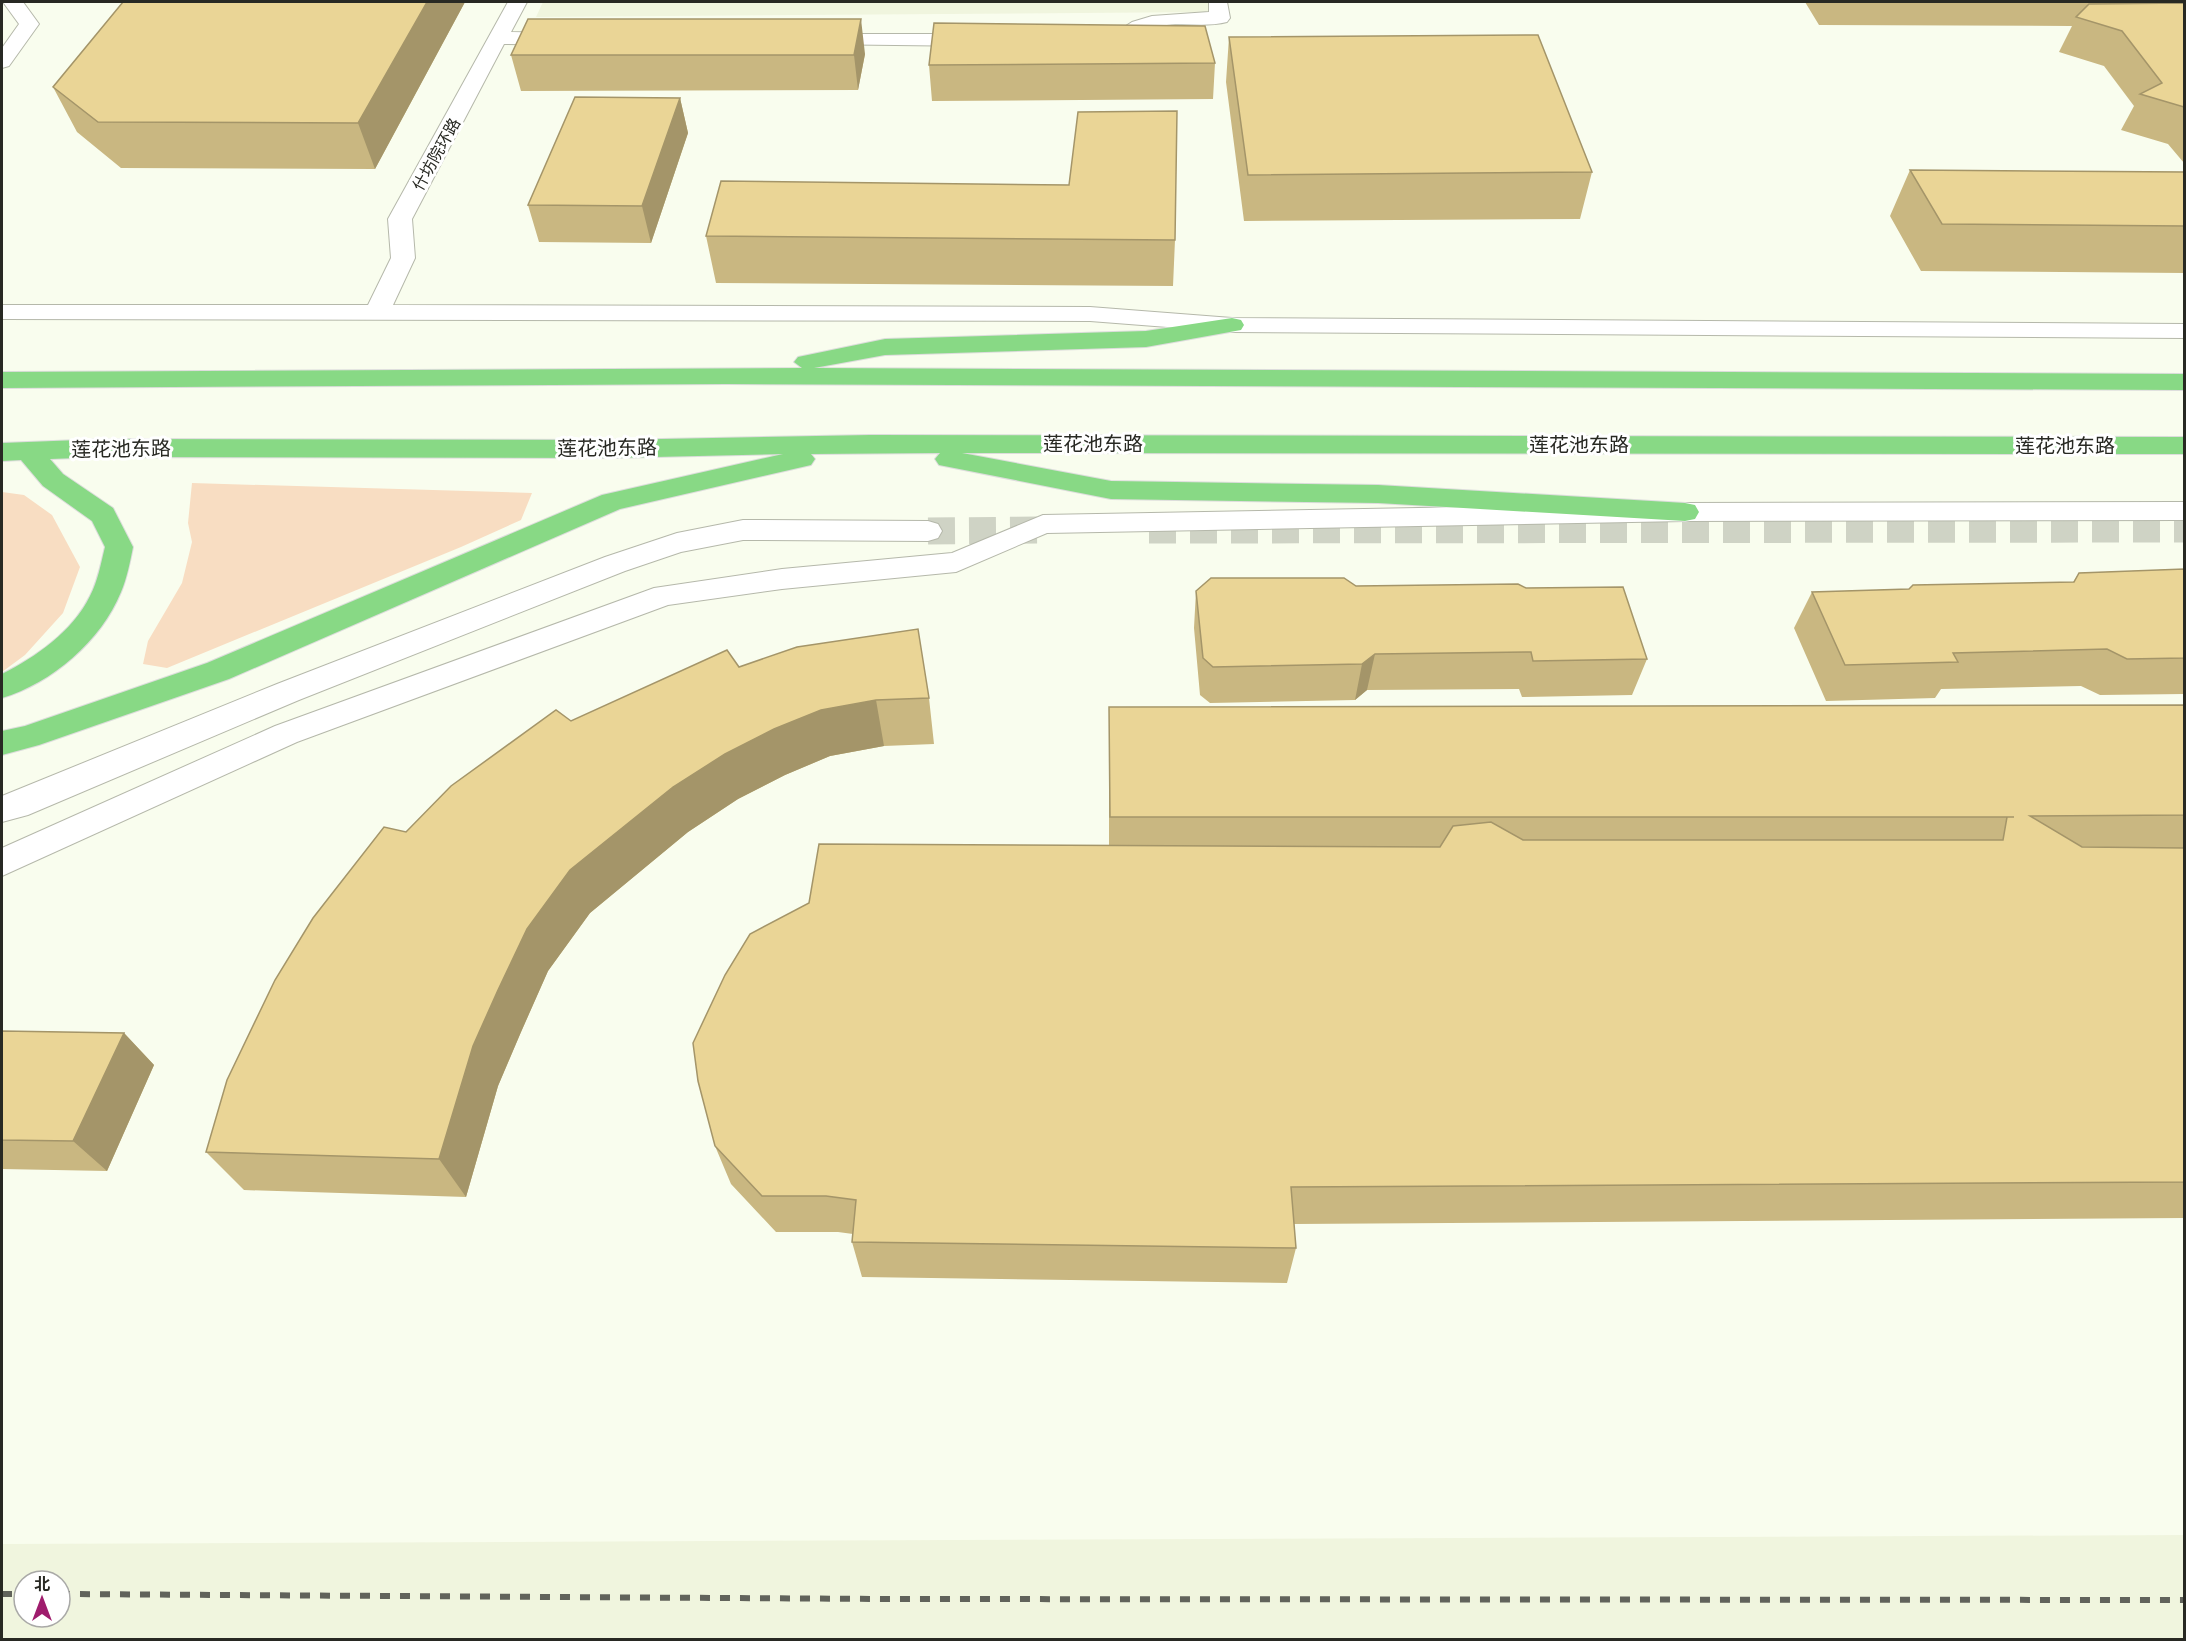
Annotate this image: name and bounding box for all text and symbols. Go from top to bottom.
street label: 什坊院环路 [408,114,465,194]
street label: 莲花池东路 [1043,431,1143,457]
street label: 莲花池东路 [1529,432,1629,458]
street label: 莲花池东路 [2015,433,2115,459]
street label: 莲花池东路 [557,434,657,462]
street label: 莲花池东路 [71,435,171,463]
north arrow [12,1569,72,1629]
text: 北 [34,1574,50,1595]

